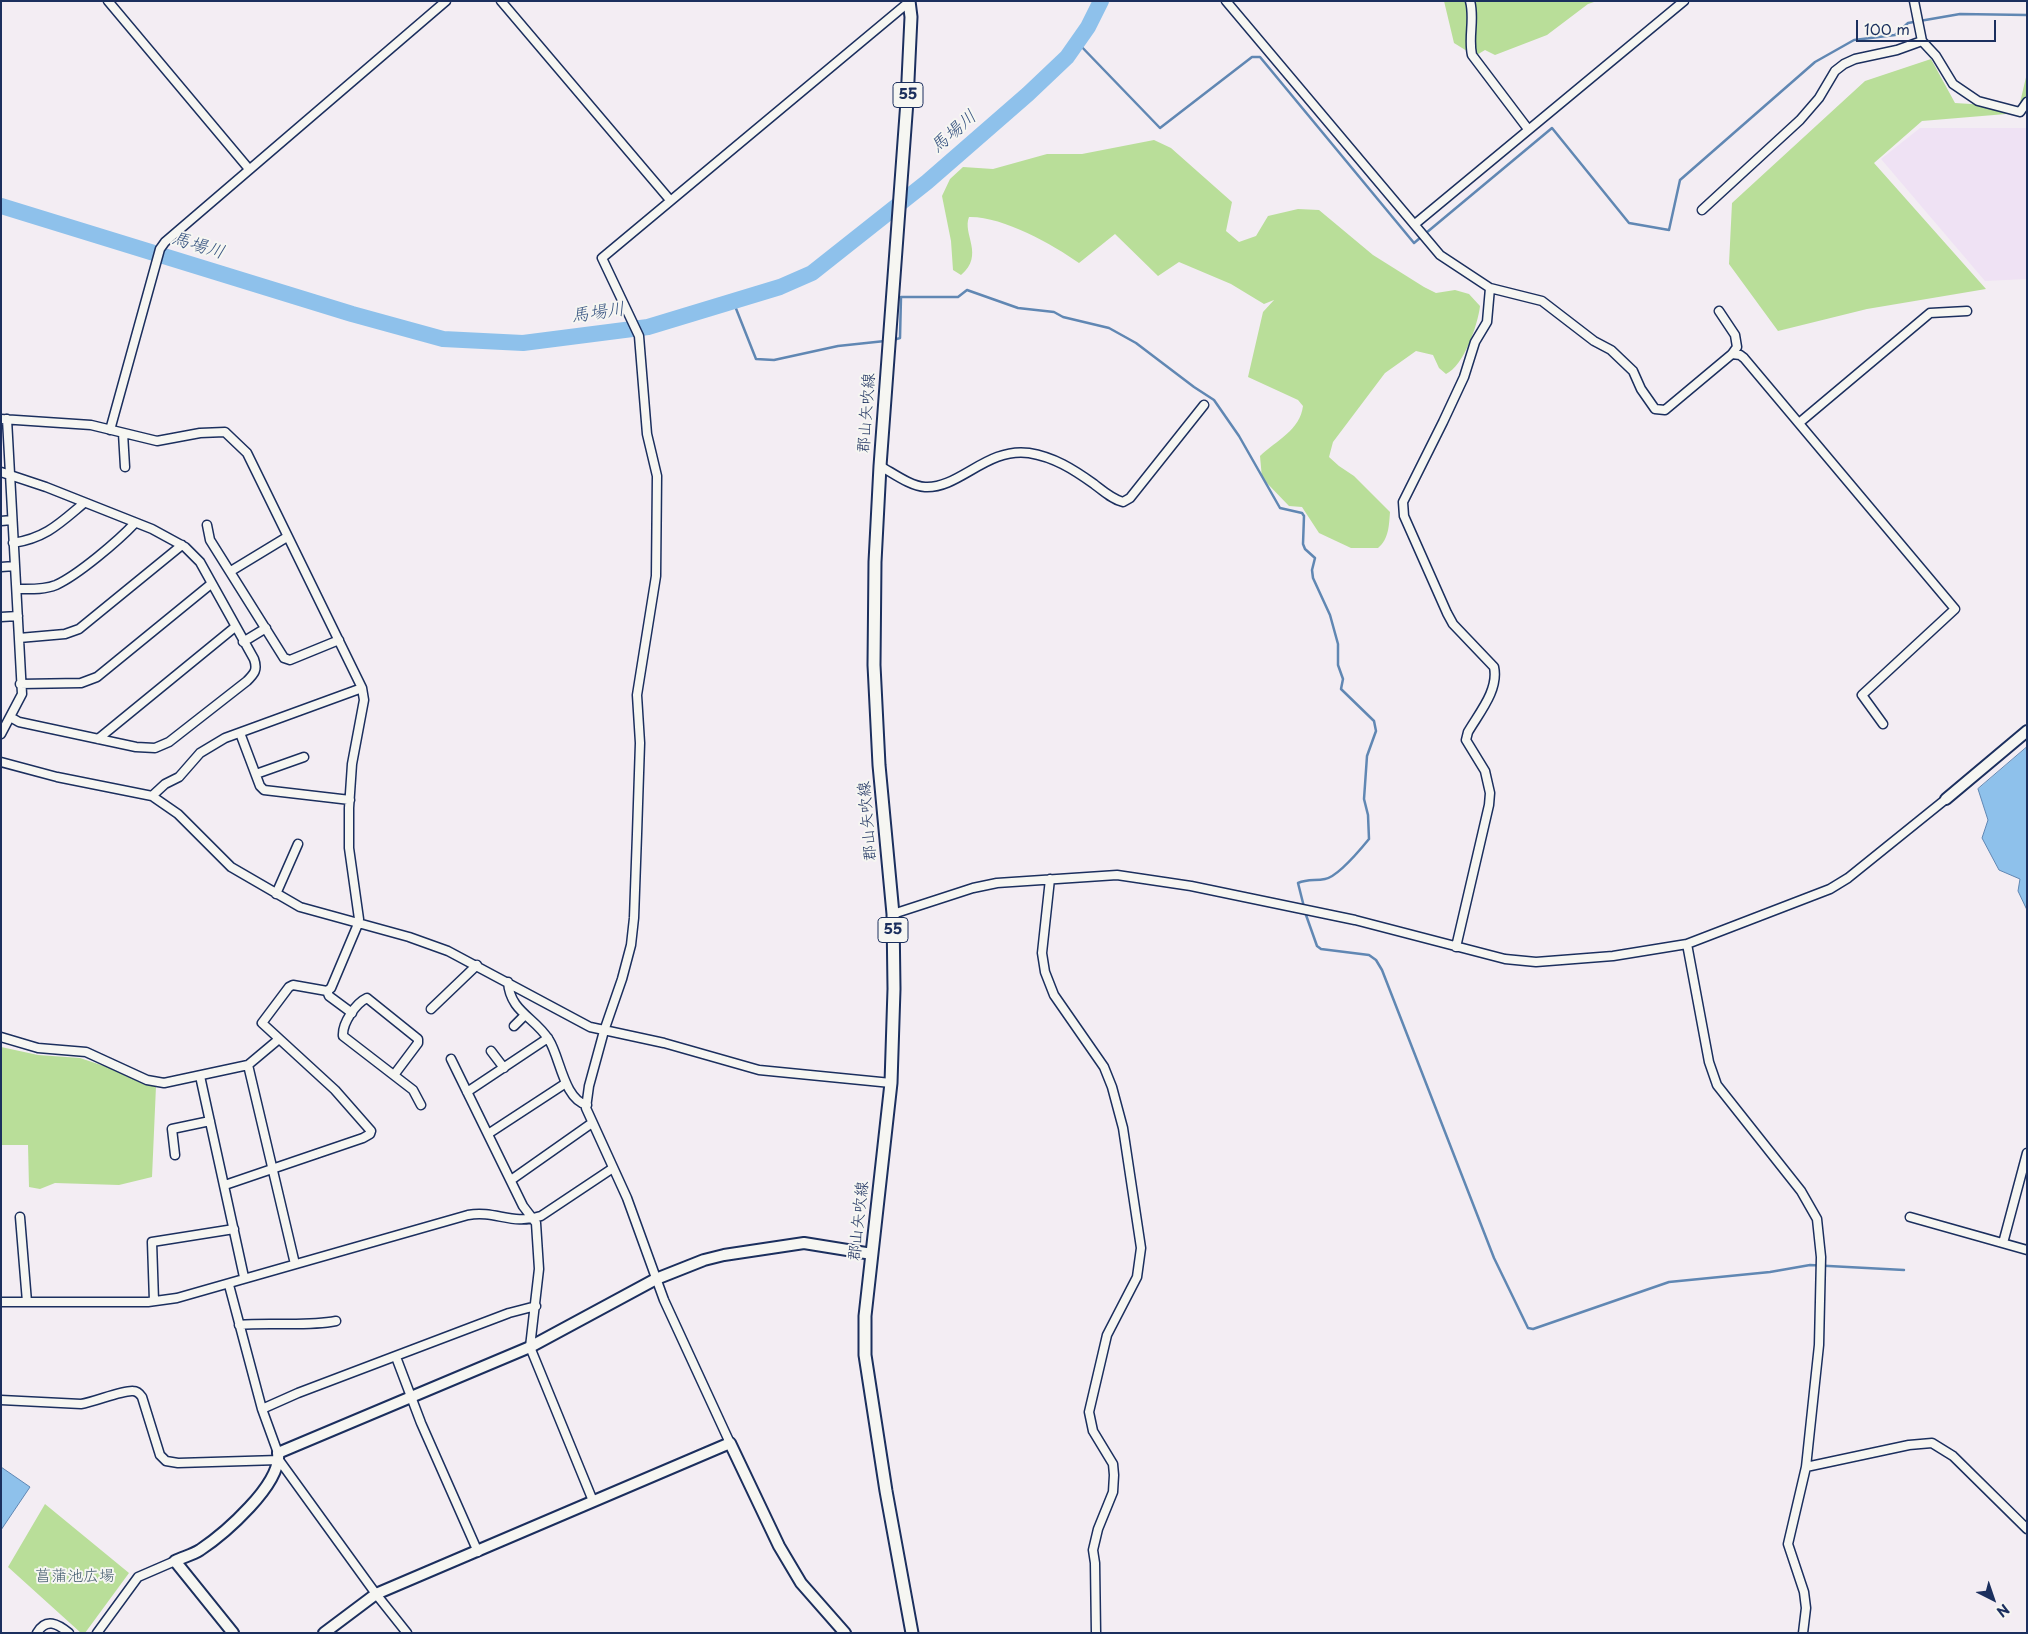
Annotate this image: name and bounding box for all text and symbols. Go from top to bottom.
scale bar [1858,10,1998,42]
text: 100 m [1864,17,1910,40]
road number: 55 [893,82,923,108]
water label: 馬場川 [927,106,981,158]
water label: 馬場川 [169,228,227,264]
water label: 馬場川 [570,299,626,327]
street label: 郡山矢吹線 [855,372,879,454]
street label: 郡山矢吹線 [855,780,881,862]
road number: 55 [878,918,908,942]
street label: 郡山矢吹線 [845,1180,873,1262]
park label: 菖蒲池広場 [35,1567,115,1587]
north arrow [1968,1574,2018,1624]
text: N [1992,1599,2014,1622]

